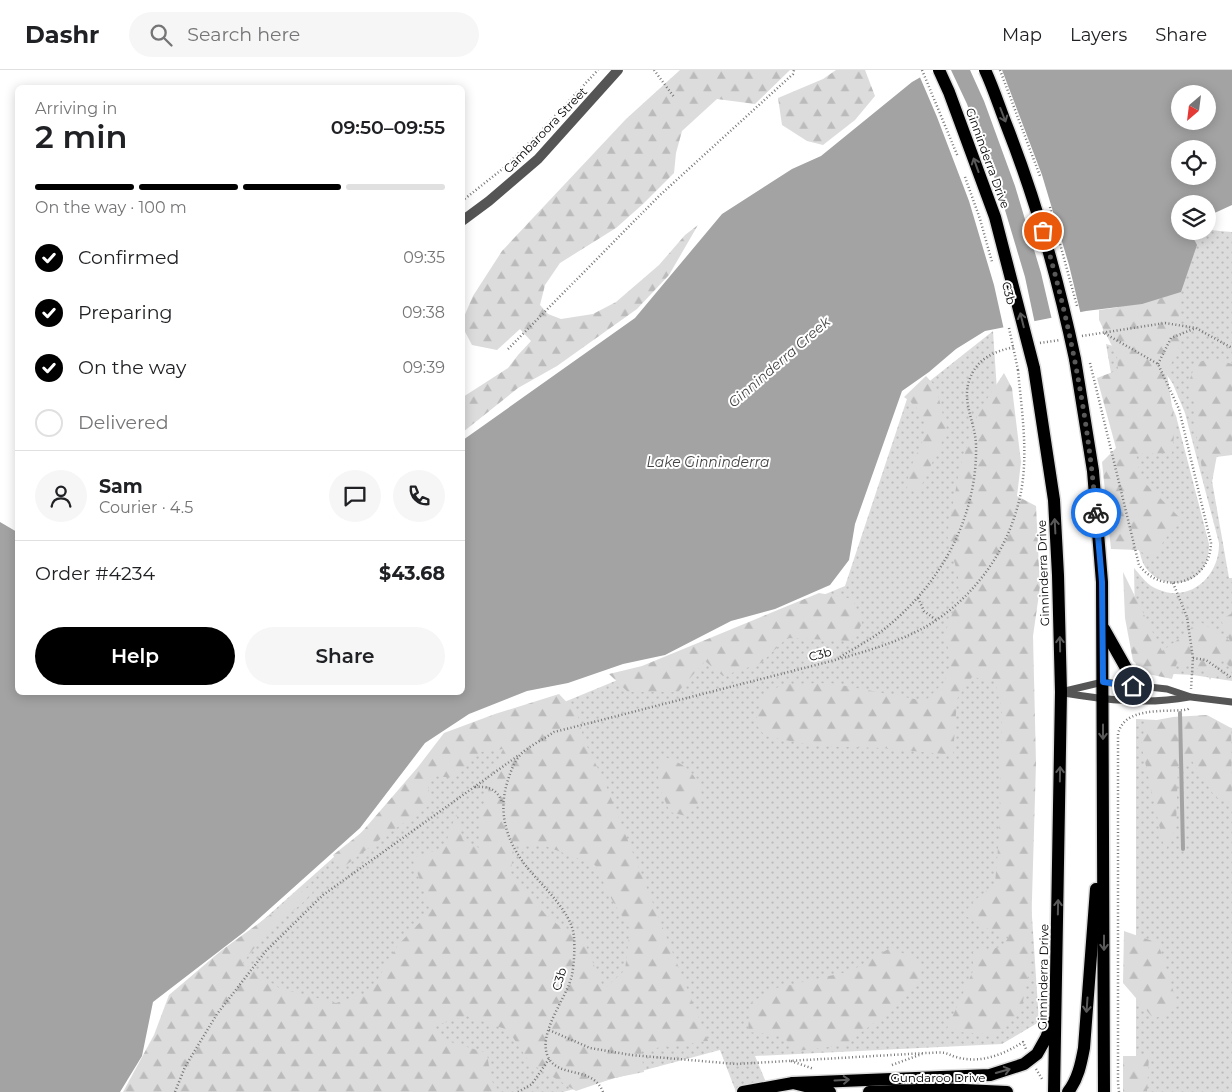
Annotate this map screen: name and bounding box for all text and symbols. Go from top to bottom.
search box [129,12,479,57]
text: Dashr [25,20,99,49]
icon: search [147,21,175,49]
text: Search here [187,23,300,46]
text: Map [1002,24,1042,46]
text: Layers [1070,24,1127,46]
text: Share [1155,24,1207,46]
street label: Cambaroora Street [500,84,590,176]
north arrow [1171,85,1216,130]
map controls [1171,85,1216,240]
text: Arriving in [35,99,117,118]
street label: Ginninderra Drive [963,106,1013,210]
one-way arrow [999,107,1008,122]
text: 09:50–09:55 [331,116,445,139]
text: 2 min [35,117,127,156]
button: locate [1171,140,1216,185]
one-way arrow [971,157,980,173]
button: layers [1171,195,1216,240]
text: On the way · 100 m [35,198,187,217]
pin [1022,210,1064,252]
icon: bag [1029,217,1057,245]
icon: check [35,244,63,272]
text: Confirmed [78,246,179,269]
text: 09:35 [403,248,445,267]
street label: C3b [999,280,1019,306]
icon: check [35,299,63,327]
text: Preparing [78,301,173,324]
text: 09:38 [402,303,445,322]
water label: Ginninderra Creek [724,312,834,411]
one-way arrow [1017,313,1026,329]
icon: check [35,354,63,382]
text: On the way [78,356,186,379]
text: 09:39 [403,358,445,377]
text: Delivered [78,411,169,434]
water label: Lake Ginninderra [647,453,769,471]
button: person [35,470,87,522]
button: chat [329,470,381,522]
button: phone [393,470,445,522]
text: Sam [99,475,143,498]
courier [1071,488,1121,538]
text: Courier · 4.5 [99,498,193,517]
icon: bike [1082,499,1110,527]
one-way arrow [1051,518,1060,534]
street label: Ginninderra Drive [1034,520,1052,626]
text: Order #4234 [35,562,155,585]
text: $43.68 [379,562,445,585]
button: Help [35,627,235,685]
button: Share [245,627,445,685]
one-way arrow [1055,636,1065,652]
street label: C3b [807,644,833,664]
pin [1112,665,1154,707]
icon: home [1119,672,1147,700]
one-way arrow [1098,724,1108,740]
one-way arrow [1055,766,1065,782]
one-way arrow [1053,900,1063,916]
street label: Ginninderra Drive [1035,924,1051,1030]
one-way arrow [1099,934,1109,950]
street label: C3b [548,966,570,992]
one-way arrow [1082,997,1092,1013]
one-way arrow [995,1066,1011,1075]
street label: Gundaroo Drive [891,1070,985,1085]
one-way arrow [833,1075,849,1084]

